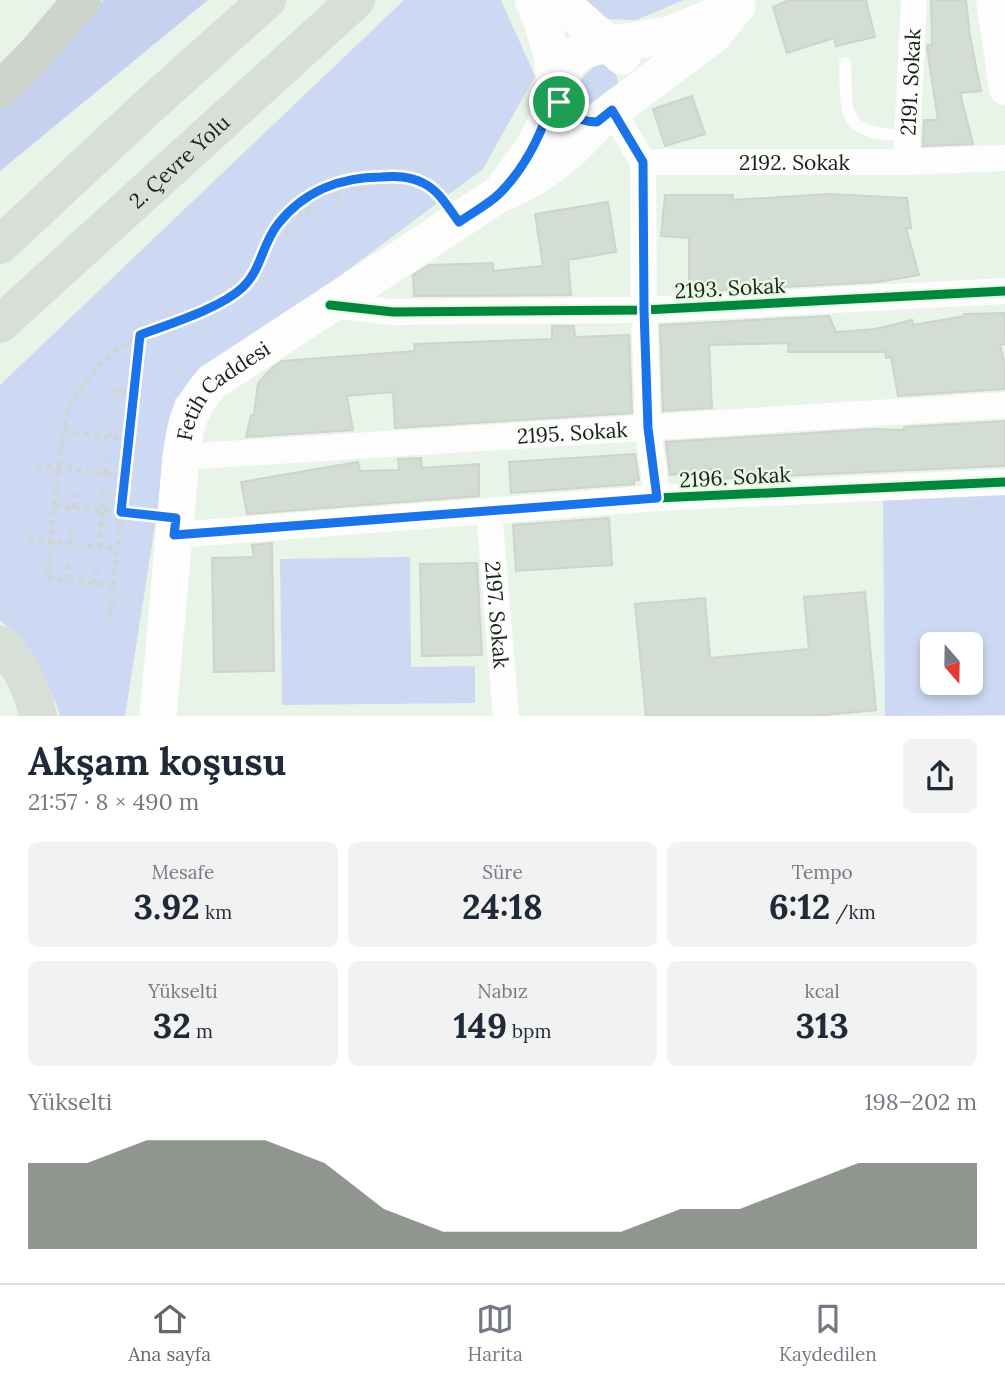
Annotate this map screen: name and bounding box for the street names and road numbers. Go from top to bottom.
street label: 2191. Sokak [894,27,926,136]
street label: 2. Çevre Yolu [123,108,235,214]
street label: 2192. Sokak [739,149,851,176]
street label: 2193. Sokak [674,272,787,304]
street label: Fetih Caddesi [170,334,275,443]
street label: 2195. Sokak [516,415,629,449]
street label: 2196. Sokak [679,461,792,493]
street label: 2197. Sokak [480,560,516,670]

